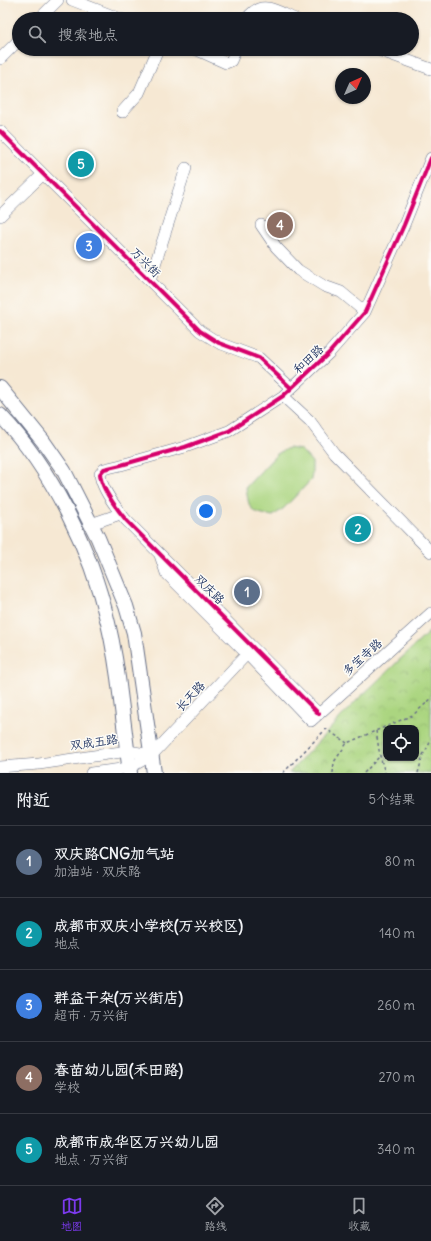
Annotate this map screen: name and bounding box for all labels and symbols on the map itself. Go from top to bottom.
north arrow [335,68,371,104]
pin: 5 [68,149,94,179]
pin: 4 [267,210,293,240]
pin: 3 [76,231,102,261]
street label: 万兴街 [128,244,164,280]
street label: 和田路 [290,341,326,377]
your location [196,501,216,521]
pin: 2 [345,514,371,544]
street label: 双庆路 [192,571,228,607]
pin: 1 [234,577,260,607]
street label: 多宝寺路 [339,635,385,679]
street label: 长天路 [172,678,208,714]
street label: 双成五路 [69,731,119,753]

